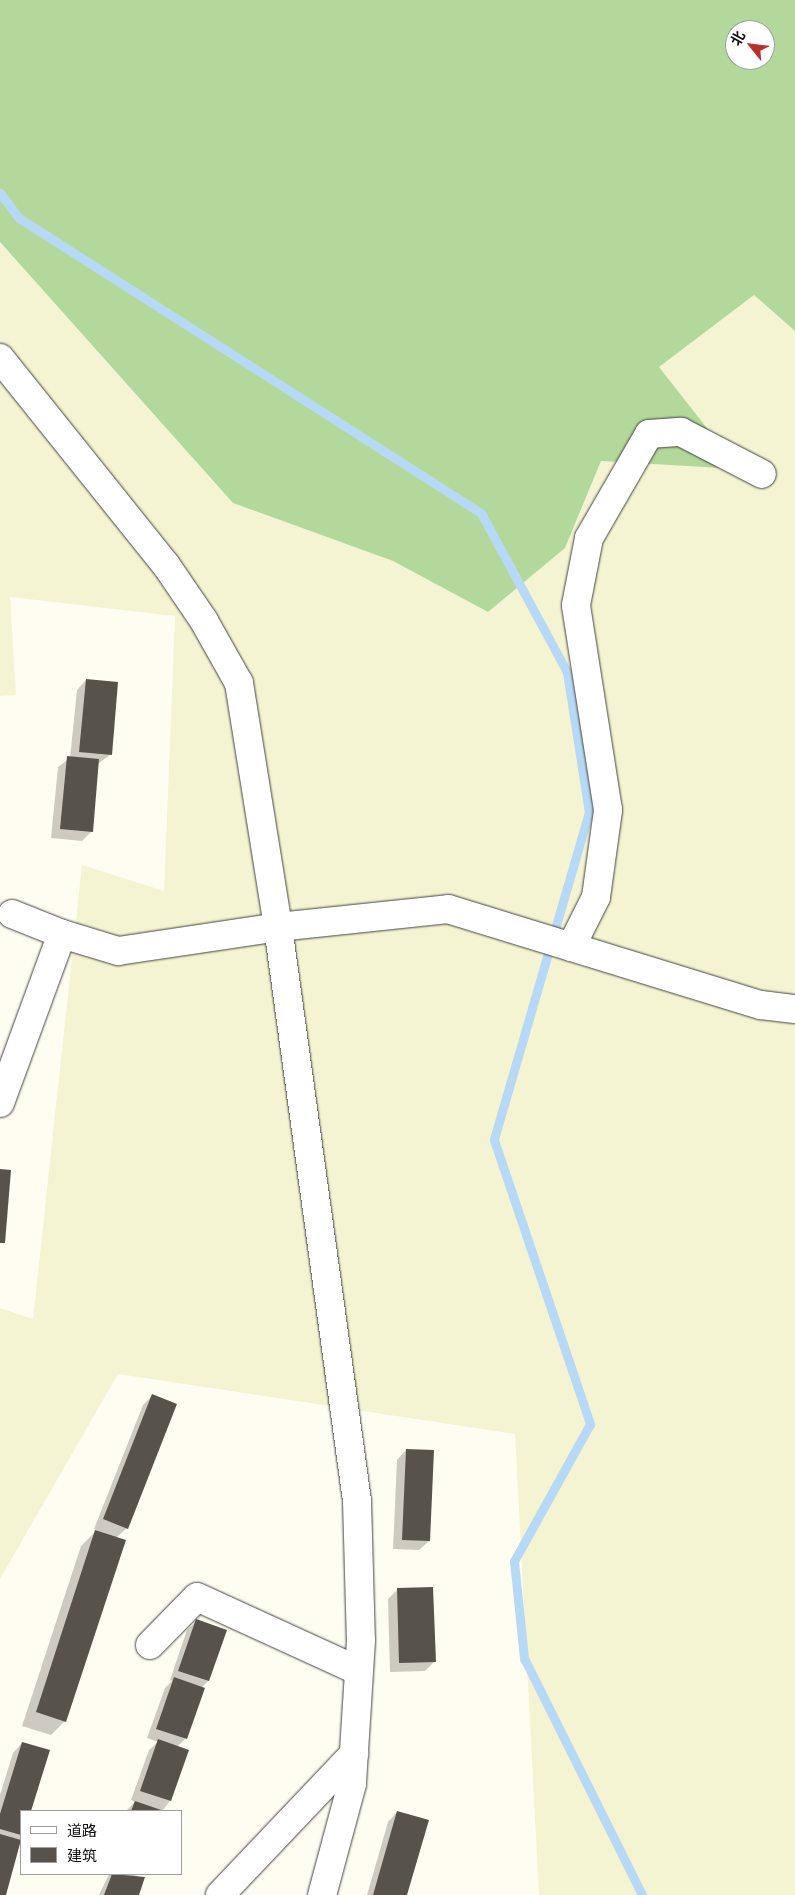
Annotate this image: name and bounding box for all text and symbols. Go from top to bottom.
north arrow [725,20,775,70]
text: 北 [726,27,749,49]
legend [20,1810,182,1875]
text: 道路 [67,1820,97,1840]
text: 建筑 [67,1845,97,1865]

